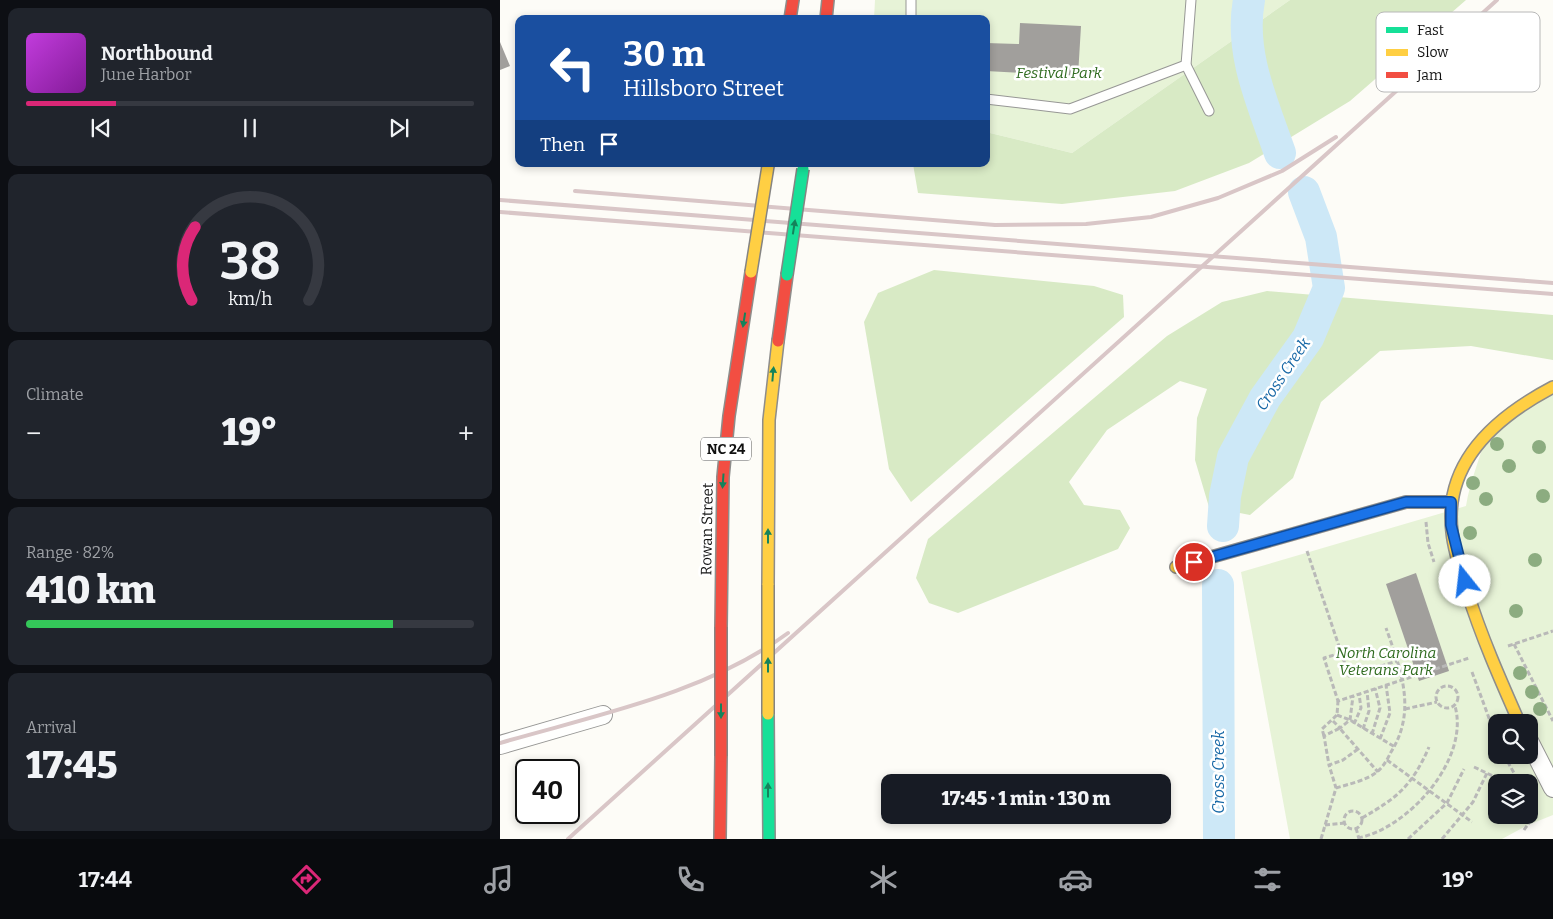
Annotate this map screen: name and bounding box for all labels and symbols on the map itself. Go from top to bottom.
legend [1376,12,1540,92]
text: Fast [1417,22,1444,39]
text: Slow [1417,44,1449,61]
park label: Festival Park [1016,64,1103,82]
text: Jam [1416,67,1443,84]
one-way arrow [790,218,798,234]
one-way arrow [740,312,748,328]
water label: Cross Creek [1252,334,1314,414]
one-way arrow [769,365,777,381]
road number: NC 24 [701,438,751,460]
one-way arrow [718,473,726,489]
street label: Rowan Street [697,482,717,575]
one-way arrow [764,528,772,544]
pin [1173,541,1215,583]
position arrow [1438,554,1490,606]
park label: North Carolina Veterans Park [1336,644,1436,679]
one-way arrow [764,657,772,673]
one-way arrow [717,703,725,719]
water label: Cross Creek [1209,730,1228,814]
speed limit sign: 40 [515,759,580,824]
one-way arrow [764,782,772,798]

